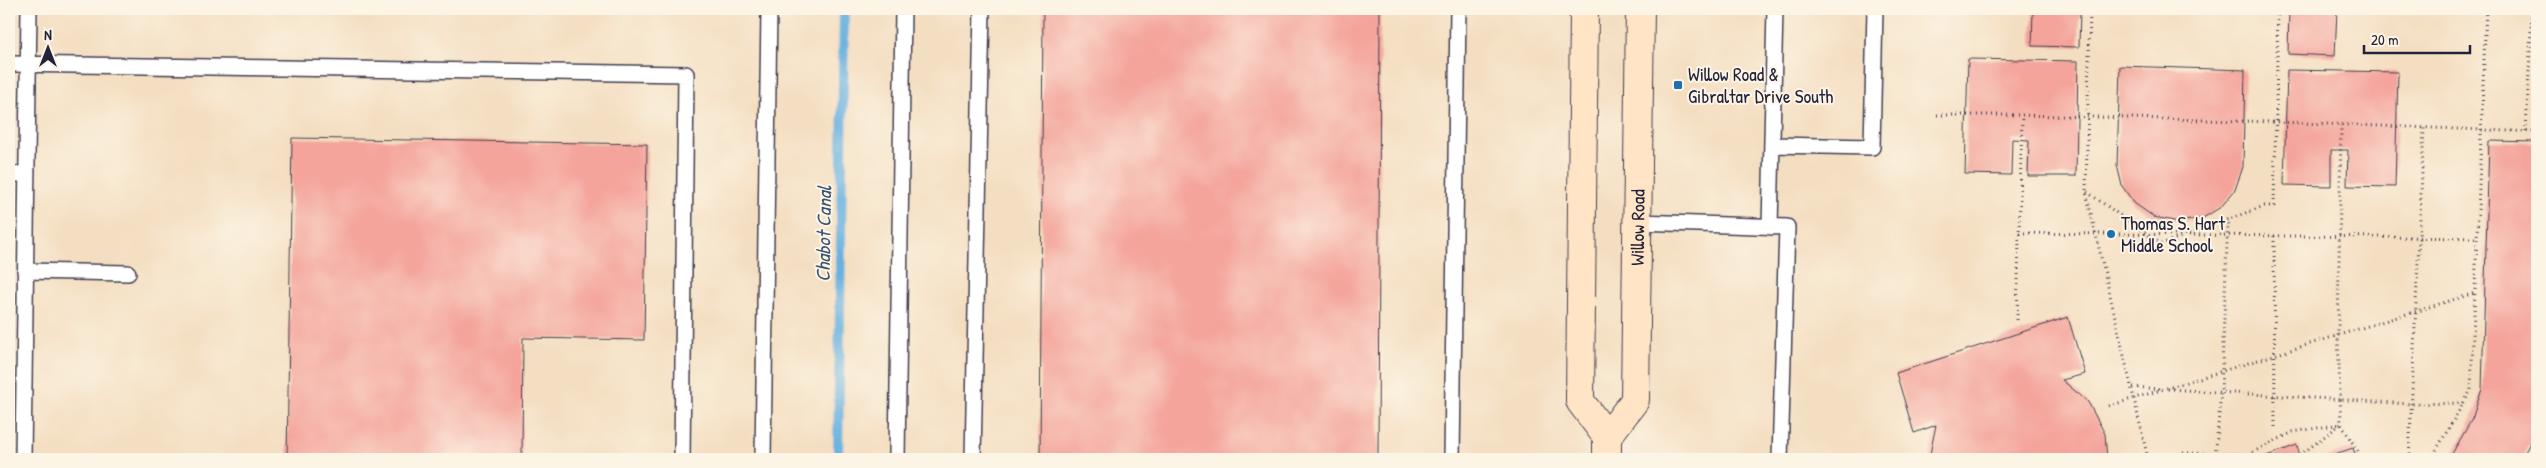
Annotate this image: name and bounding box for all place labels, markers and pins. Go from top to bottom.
place label: Willow Road & Gibraltar Drive South [1688,61,1833,109]
marker: Willow Road & Gibraltar Drive South [1672,79,1684,91]
place label: Thomas S. Hart Middle School [2121,210,2225,258]
marker: Thomas S. Hart Middle School [2105,228,2117,240]

